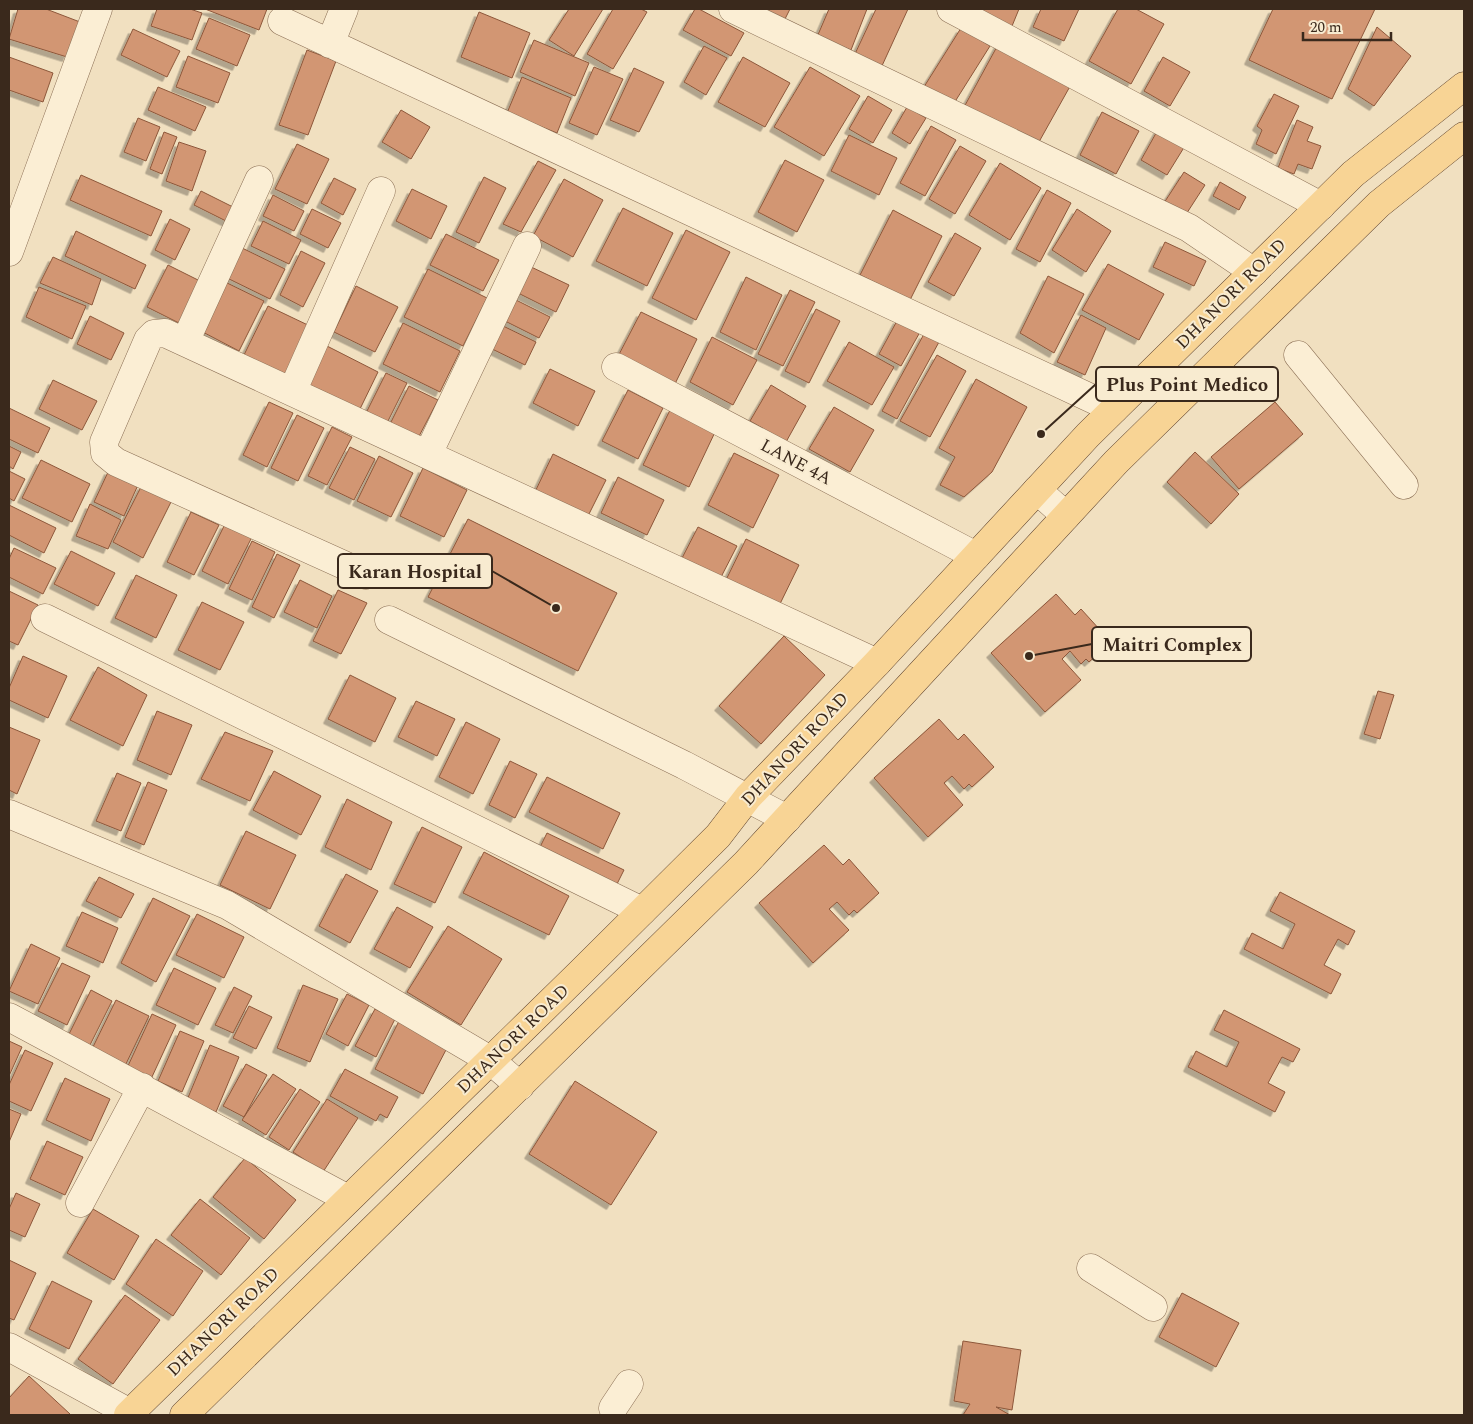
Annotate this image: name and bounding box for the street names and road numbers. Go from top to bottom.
street label: DHANORI ROAD [1169,232,1293,356]
street label: LANE 4A [755,432,837,492]
street label: DHANORI ROAD [735,686,855,812]
street label: DHANORI ROAD [450,978,576,1100]
street label: DHANORI ROAD [160,1261,286,1383]

